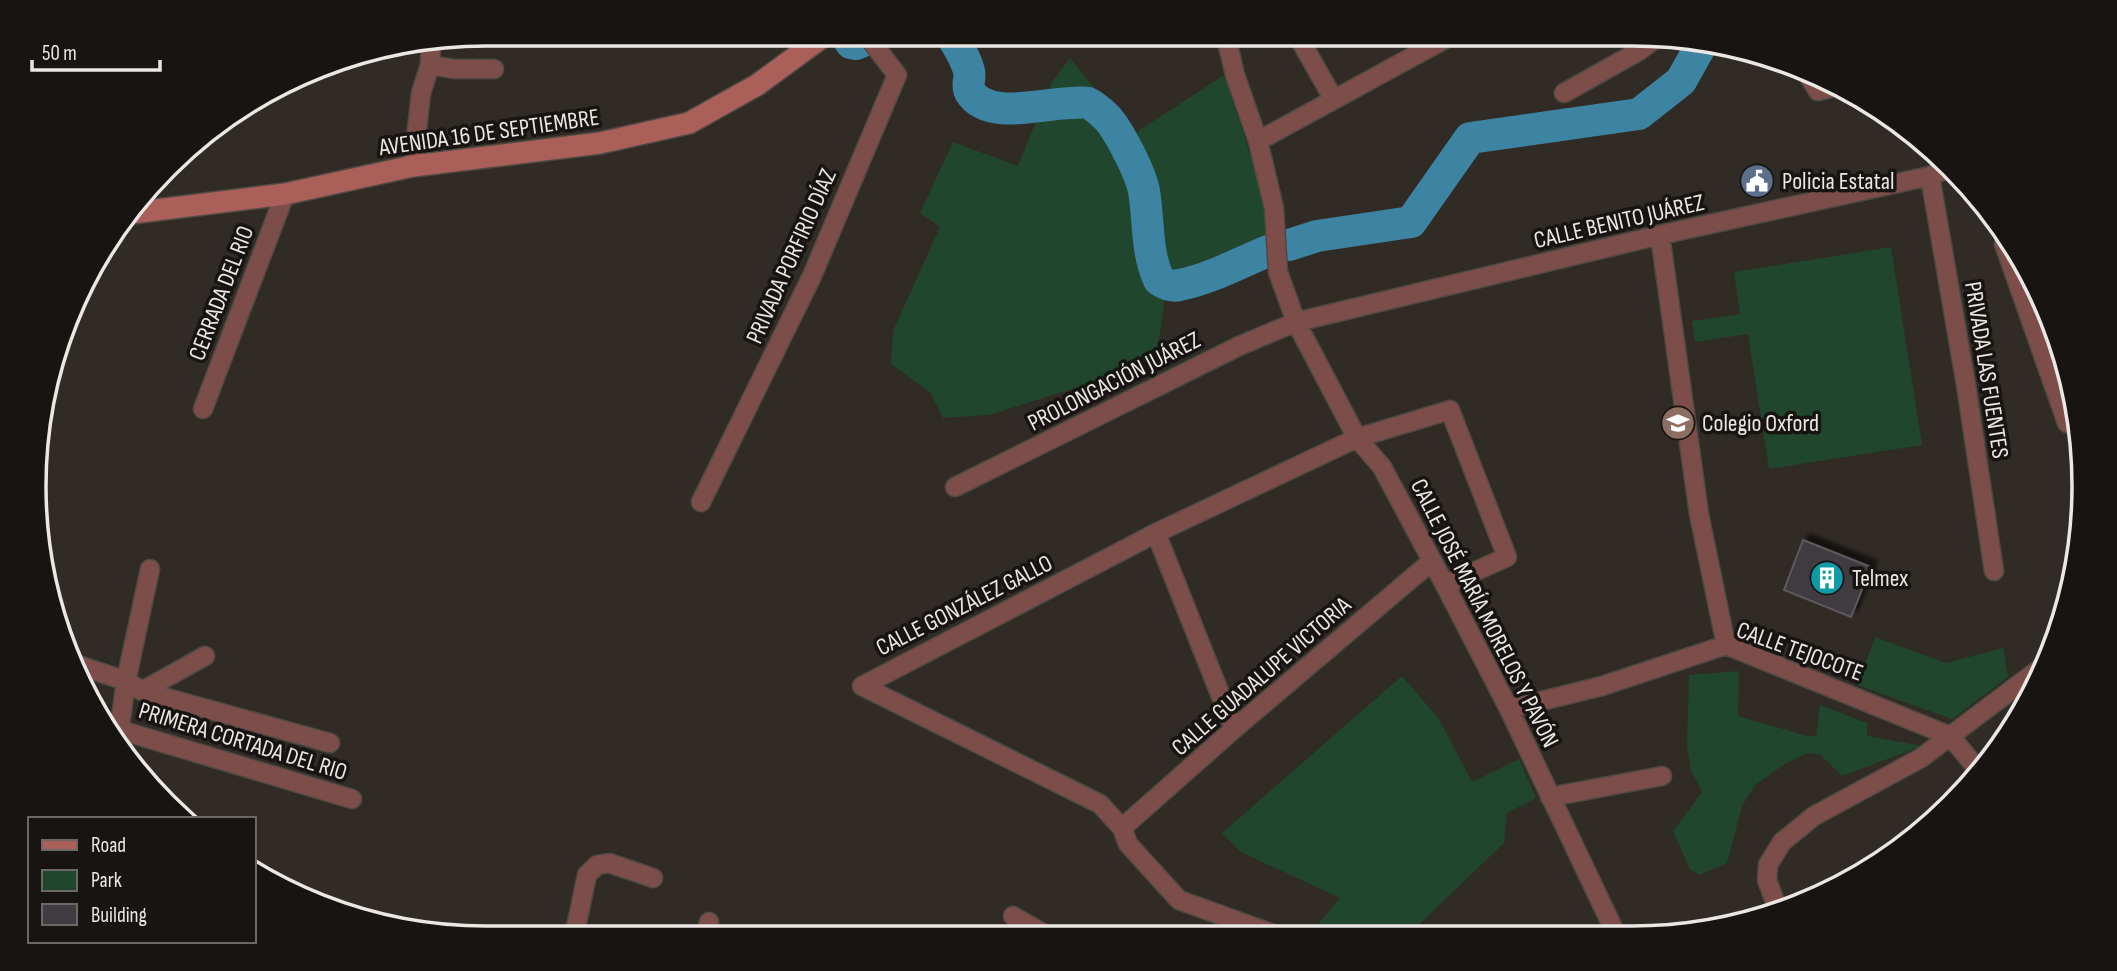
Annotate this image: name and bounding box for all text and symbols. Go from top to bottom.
scale bar [32,28,159,72]
text: 50 m [42,41,77,66]
street label: AVENIDA 16 DE SEPTIEMBRE [376,103,601,162]
public building icon: Policia Estatal [1738,162,1776,200]
street label: PRIVADA PORFIRIO DÍAZ [740,164,843,348]
place label: Policia Estatal [1782,167,1895,196]
street label: CALLE BENITO JUÁREZ [1531,188,1707,255]
street label: CERRADA DEL RIO [183,222,260,364]
street label: PRIVADA LAS FUENTES [1958,280,2015,461]
street label: PROLONGACIÓN JUÁREZ [1023,325,1205,437]
school or university icon: Colegio Oxford [1659,404,1697,442]
place label: Colegio Oxford [1702,409,1819,438]
street label: CALLE JOSÉ MARÍA MORELOS Y PAVÓN [1404,474,1565,752]
street label: CALLE GONZÁLEZ GALLO [871,549,1057,662]
building icon: Telmex [1808,559,1846,597]
place label: Telmex [1852,564,1908,593]
street label: CALLE GUADALUPE VICTORIA [1166,590,1357,762]
street label: CALLE TEJOCOTE [1733,615,1867,688]
street label: PRIMERA CORTADA DEL RIO [135,696,350,787]
legend [28,817,256,943]
text: Road [91,833,126,858]
text: Park [91,868,122,893]
text: Building [91,903,147,928]

